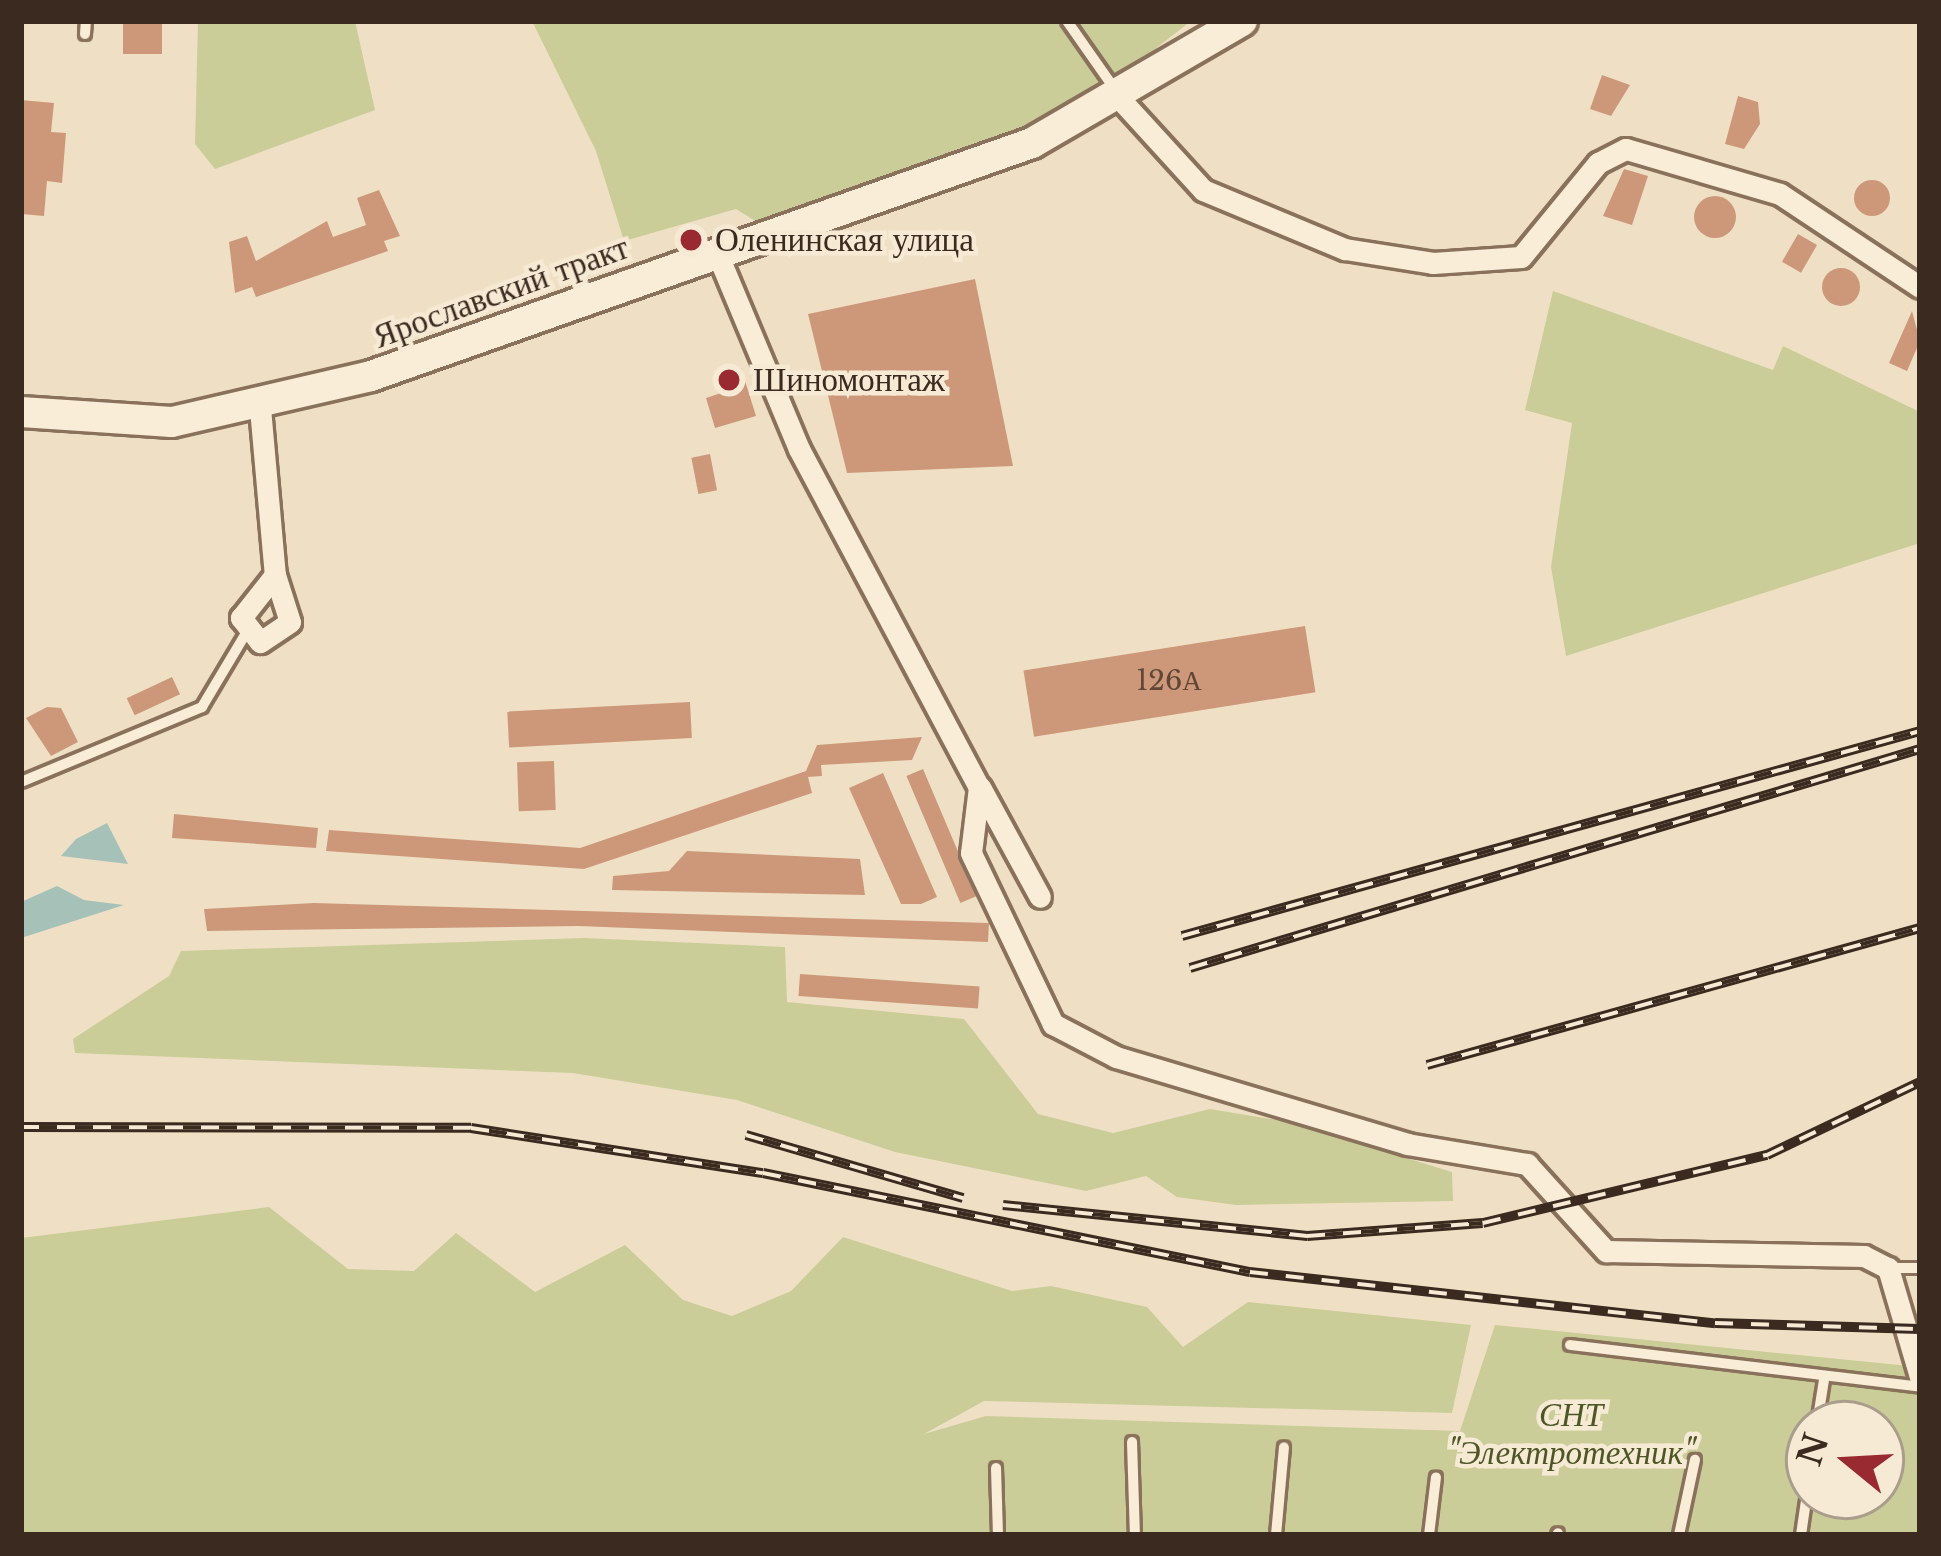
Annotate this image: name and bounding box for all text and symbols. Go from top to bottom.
place label: Оленинская улица [715,220,974,260]
street label: Ярославский тракт [368,227,634,357]
marker: Оленинская улица [678,227,704,253]
place label: Шиномонтаж [753,360,945,400]
marker: Шиномонтаж [716,367,742,393]
house number: 126А [1136,665,1202,697]
park label: СНТ "Электротехник" [1447,1395,1695,1473]
north arrow [1785,1400,1905,1520]
text: N [1789,1429,1837,1471]

